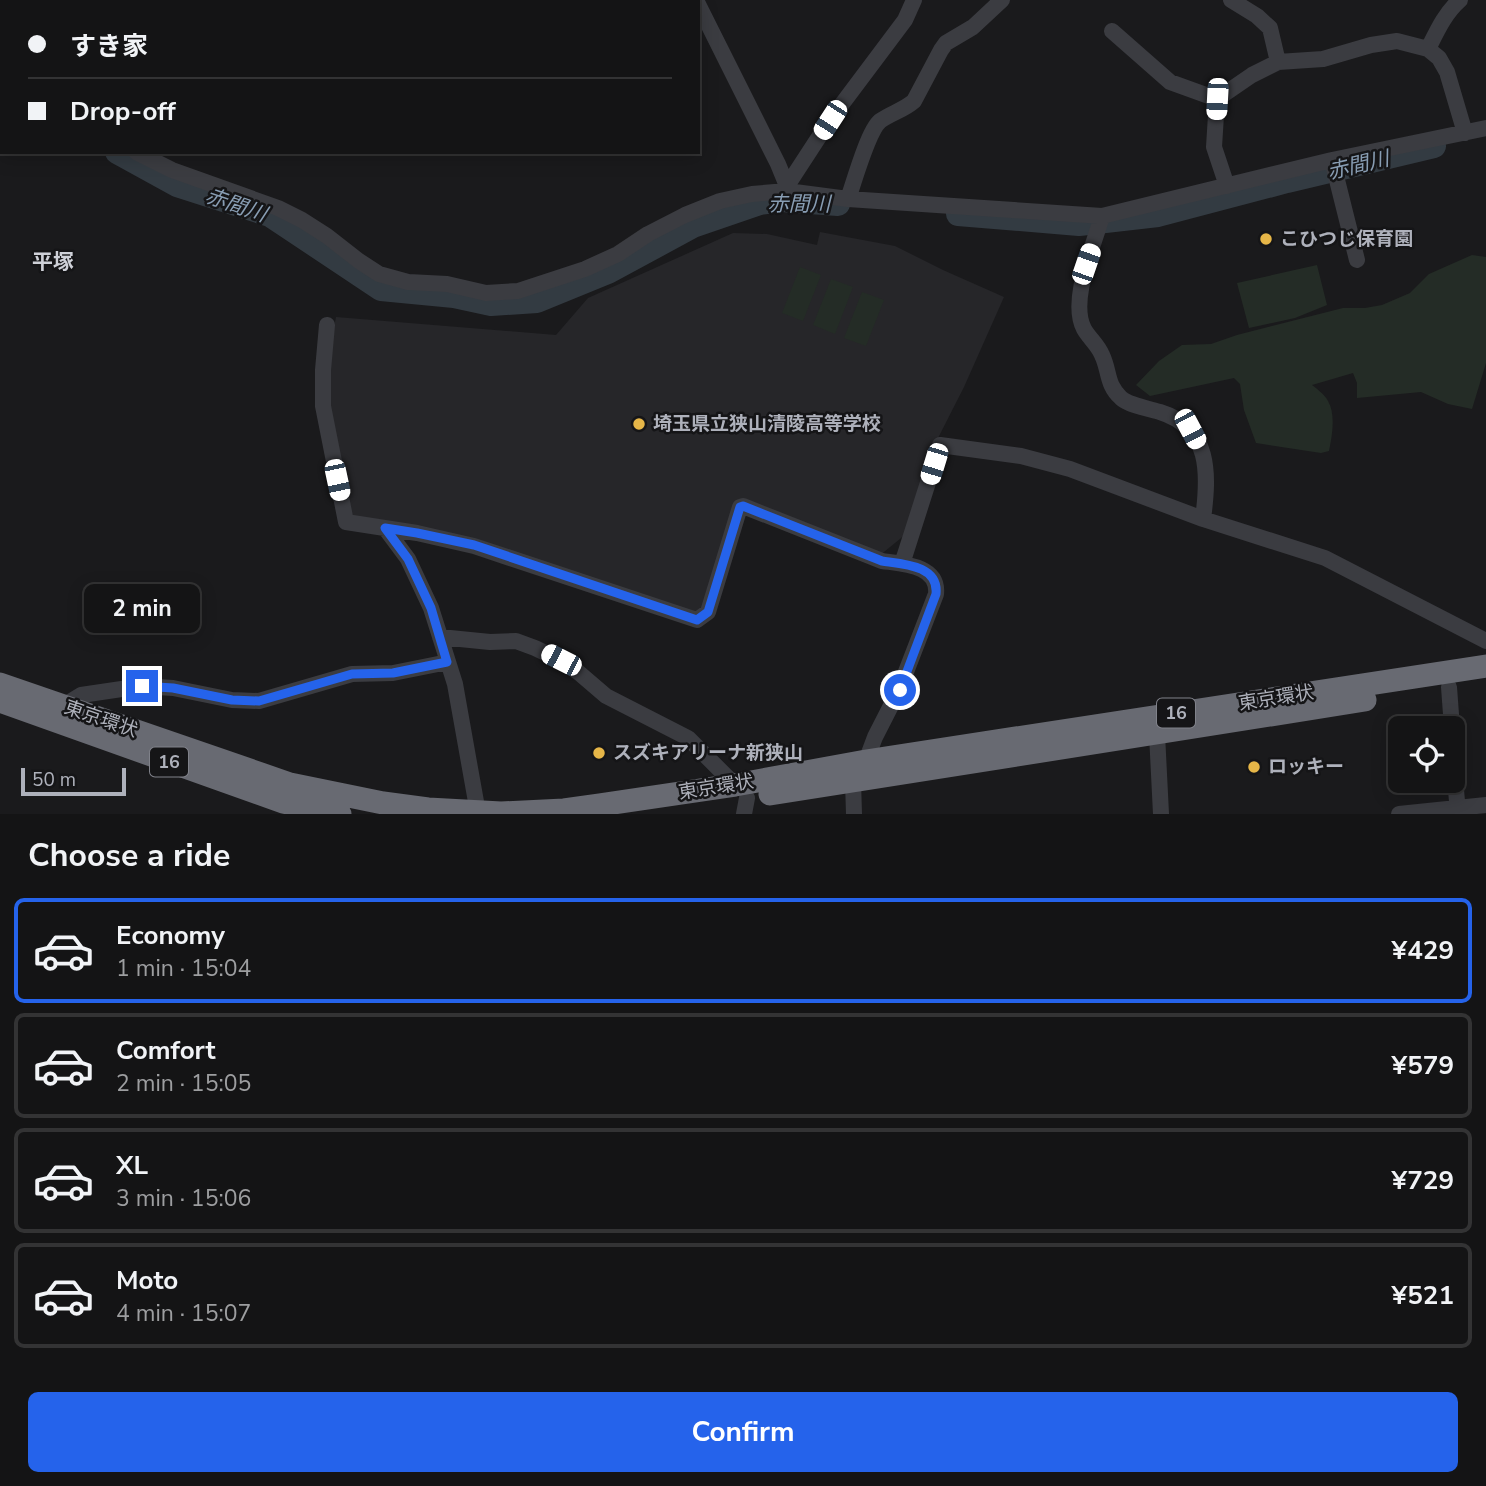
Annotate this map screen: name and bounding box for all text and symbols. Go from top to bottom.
text: すき家 [70,29,148,64]
car [1206,77,1229,121]
text: Drop-off [70,94,176,129]
car [810,97,851,143]
water label: 赤間川 [1324,144,1394,186]
water label: 赤間川 [202,182,272,229]
water label: 赤間川 [768,190,832,218]
place label: こひつじ保育園 [1280,226,1413,252]
marker: こひつじ保育園 [1258,231,1274,247]
car [1070,241,1103,287]
district label: 平塚 [32,248,74,276]
car [1171,406,1210,452]
place label: 埼玉県立狭山清陵高等学校 [653,411,881,437]
marker: 埼玉県立狭山清陵高等学校 [631,416,647,432]
car [918,441,951,487]
car [323,457,352,503]
callout: 2 min [84,584,200,634]
text: 2 min [112,593,172,624]
car [538,641,585,679]
route end [126,670,158,702]
route start [884,674,916,706]
street label: 東京環状 [1236,679,1316,717]
street label: 東京環状 [61,694,141,744]
road number: 16 [1157,698,1195,728]
map controls [1388,716,1465,793]
button: locate [1388,716,1465,793]
place label: スズキアリーナ新狭山 [613,740,803,766]
marker: スズキアリーナ新狭山 [591,745,607,761]
road number: 16 [150,748,188,776]
place label: ロッキー [1268,754,1344,780]
marker: ロッキー [1246,759,1262,775]
scale bar [21,765,126,797]
text: 50 m [32,767,76,793]
street label: 東京環状 [676,768,756,806]
text: Choose a ride [28,834,230,877]
text: Economy [116,918,225,953]
icon: car [32,919,95,982]
text: ¥429 [1392,933,1454,968]
text: 1 min · 15:04 [116,953,251,984]
text: Comfort [116,1033,216,1068]
icon: car [32,1034,95,1097]
text: ¥579 [1392,1048,1454,1083]
text: 2 min · 15:05 [116,1068,251,1099]
text: XL [116,1148,148,1183]
icon: car [32,1149,95,1212]
text: ¥729 [1392,1163,1454,1198]
text: 3 min · 15:06 [116,1183,251,1214]
text: Moto [116,1263,178,1298]
icon: car [32,1264,95,1327]
text: ¥521 [1392,1278,1454,1313]
text: 4 min · 15:07 [116,1298,251,1329]
button: Confirm [28,1392,1458,1472]

